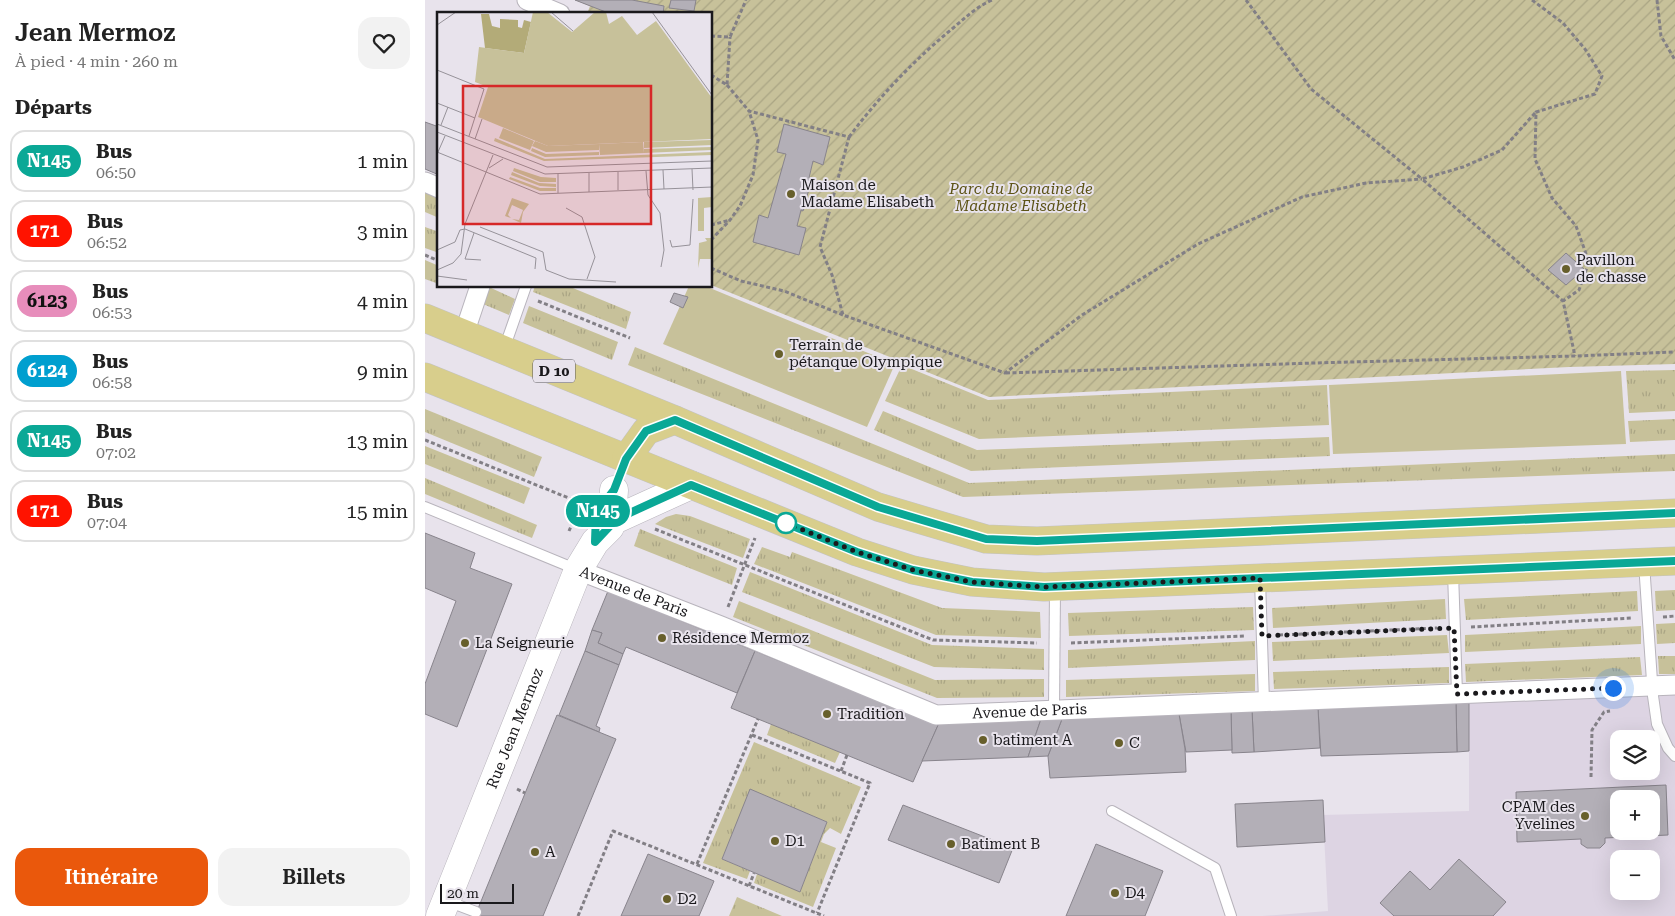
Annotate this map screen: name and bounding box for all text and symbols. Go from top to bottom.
inset map [437,12,713,288]
button: heart [358,17,410,69]
text: Jean Mermoz [15,19,175,47]
text: À pied · 4 min · 260 m [15,52,178,71]
text: Départs [15,96,92,119]
text: Bus [96,140,132,163]
text: N145 [27,150,71,171]
text: 1 min [357,150,408,173]
text: 06:50 [96,163,136,182]
place label: Maison de Madame Elisabeth [801,176,934,211]
park label: Parc du Domaine de Madame Elisabeth [948,180,1093,215]
marker: Maison de Madame Elisabeth [785,188,797,200]
text: Bus [87,210,123,233]
text: 171 [29,220,60,241]
text: 3 min [357,220,408,243]
text: 06:52 [87,233,127,252]
place label: Pavillon de chasse [1576,251,1646,286]
marker: Pavillon de chasse [1560,263,1572,275]
text: Bus [92,280,128,303]
text: 6123 [27,290,67,311]
text: 4 min [357,290,408,313]
text: 06:53 [92,303,132,322]
place label: Terrain de pétanque Olympique [789,336,942,371]
marker: Terrain de pétanque Olympique [773,348,785,360]
text: Bus [92,350,128,373]
text: 6124 [27,360,67,381]
text: 9 min [357,360,408,383]
road number: D 10 [533,360,575,382]
text: 06:58 [92,373,132,392]
text: Bus [96,420,132,443]
text: N145 [27,430,71,451]
text: 13 min [346,430,408,453]
text: 07:02 [96,443,136,462]
text: Bus [87,490,123,513]
line badge: N145 [563,495,633,527]
text: 171 [29,500,60,521]
text: 15 min [346,500,408,523]
text: N145 [576,500,620,521]
unlabelled marker [775,512,797,534]
text: 07:04 [87,513,127,532]
street label: Avenue de Paris [577,563,691,621]
place label: Résidence Mermoz [672,629,809,647]
marker: Résidence Mermoz [656,632,668,644]
place label: La Seigneurie [475,634,574,652]
marker: La Seigneurie [459,637,471,649]
street label: Rue Jean Mermoz [483,666,547,791]
your location [1601,676,1626,701]
street label: Avenue de Paris [972,700,1087,723]
place label: Tradition [837,705,905,723]
marker: Tradition [821,708,833,720]
map controls [1610,730,1660,900]
button: layers [1610,730,1660,780]
place label: batiment A [993,731,1073,749]
marker: batiment A [977,734,989,746]
place label: C [1129,734,1140,752]
marker: C [1113,737,1125,749]
button: + [1610,790,1660,840]
place label: CPAM des Yvelines [1502,798,1575,833]
marker: CPAM des Yvelines [1579,810,1591,822]
place label: D1 [785,832,805,850]
marker: D1 [769,835,781,847]
place label: Batiment B [961,835,1040,853]
marker: Batiment B [945,838,957,850]
place label: A [545,843,556,861]
marker: A [529,846,541,858]
button: Itinéraire [15,848,208,906]
button: Billets [218,848,410,906]
button: − [1610,850,1660,900]
scale bar [440,881,514,904]
place label: D4 [1125,884,1146,902]
text: 20 m [447,885,479,901]
marker: D4 [1109,887,1121,899]
place label: D2 [677,890,697,908]
marker: D2 [661,893,673,905]

